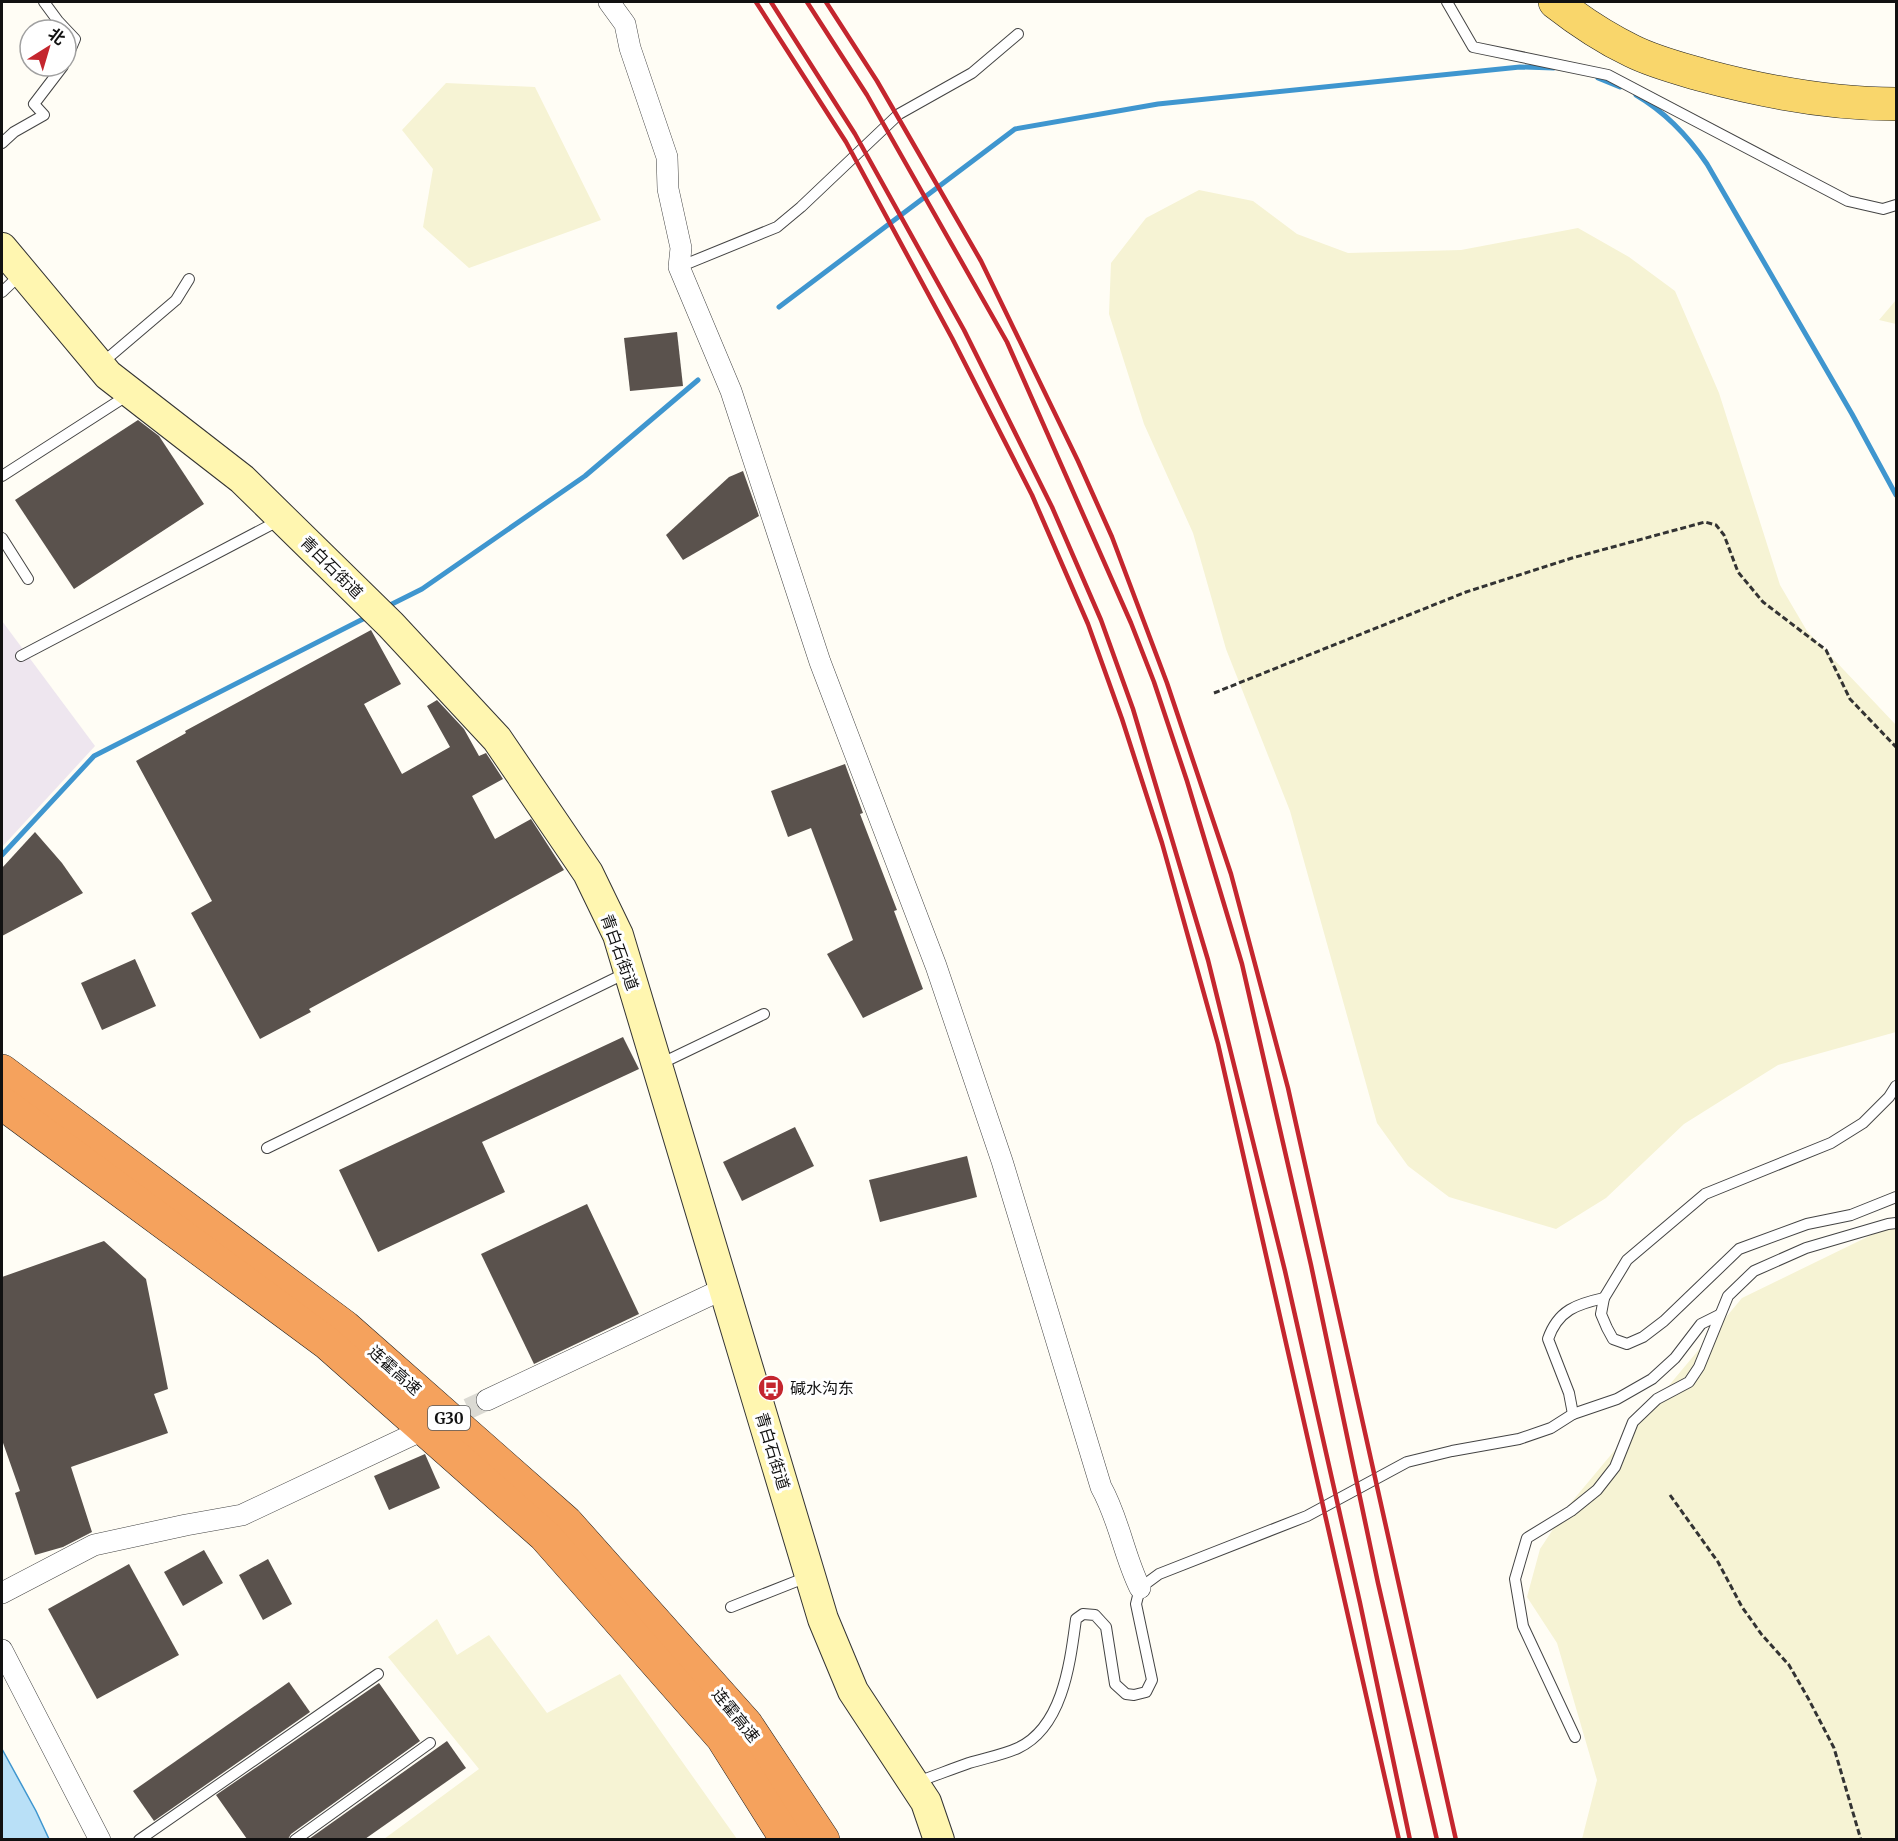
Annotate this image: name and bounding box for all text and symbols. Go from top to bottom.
north arrow [18,18,78,78]
text: 北 [45,23,69,49]
street label: 青白石街道 [297,532,367,602]
street label: 青白石街道 [597,911,643,993]
street label: 连霍高速 [365,1341,425,1399]
bus stop icon: 碱水沟东 [756,1373,786,1403]
place label: 碱水沟东 [790,1378,854,1398]
road number: G30 [428,1406,470,1430]
street label: 青白石街道 [752,1410,794,1492]
street label: 连霍高速 [708,1684,764,1746]

